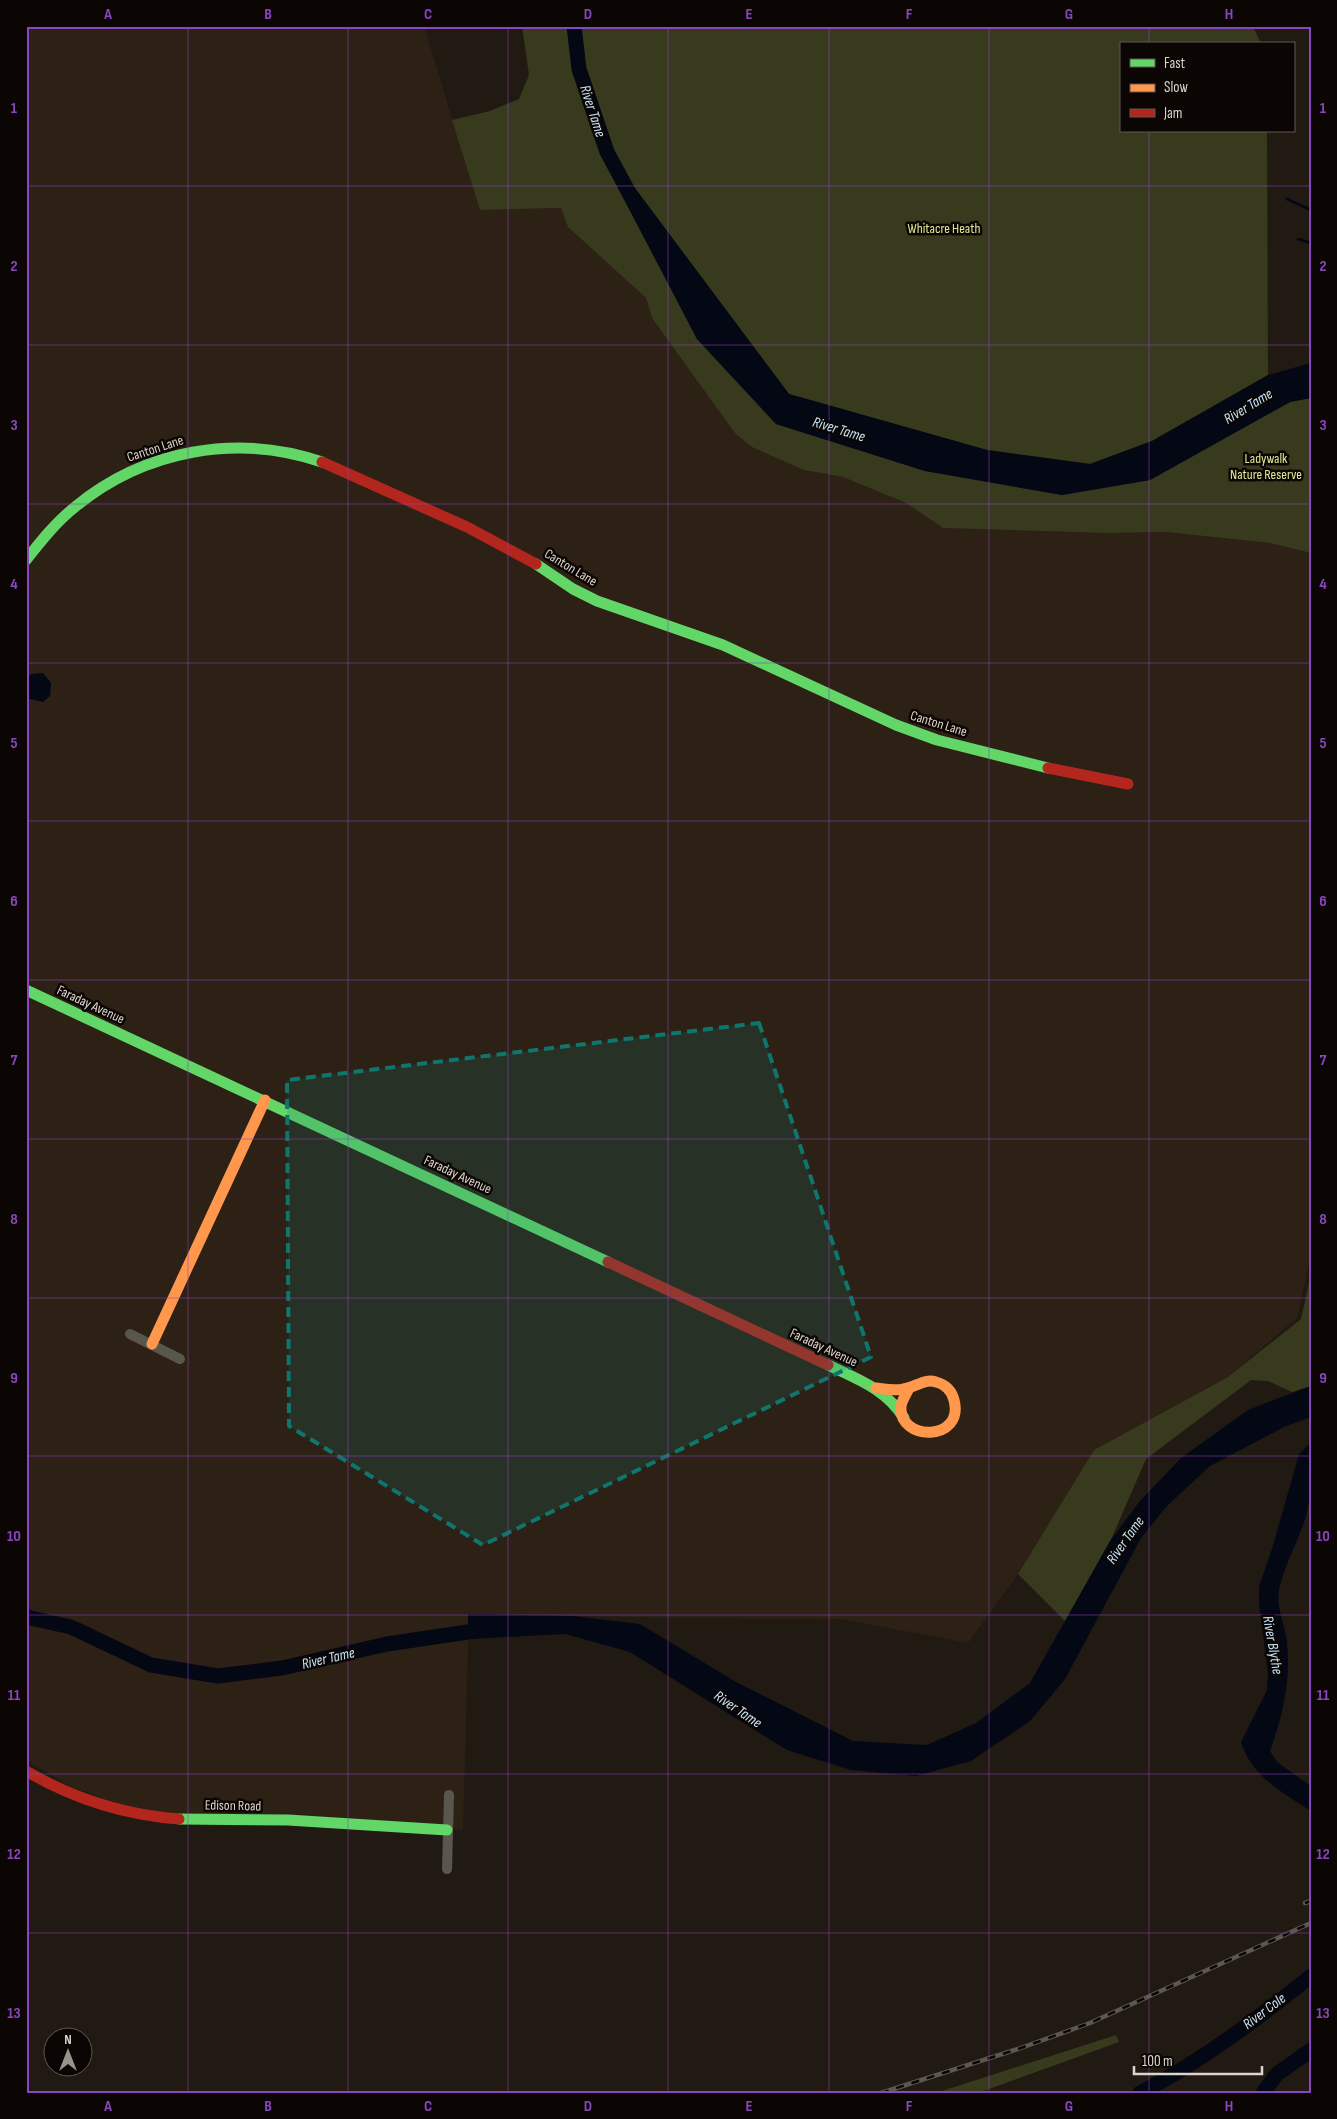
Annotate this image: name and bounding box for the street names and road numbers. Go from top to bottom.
street label: Canton Lane [125,431,186,466]
street label: Canton Lane [541,545,600,590]
street label: Canton Lane [908,707,969,740]
street label: Faraday Avenue [54,981,127,1028]
street label: Faraday Avenue [421,1151,494,1198]
street label: Faraday Avenue [787,1324,860,1371]
street label: Edison Road [205,1797,262,1814]

